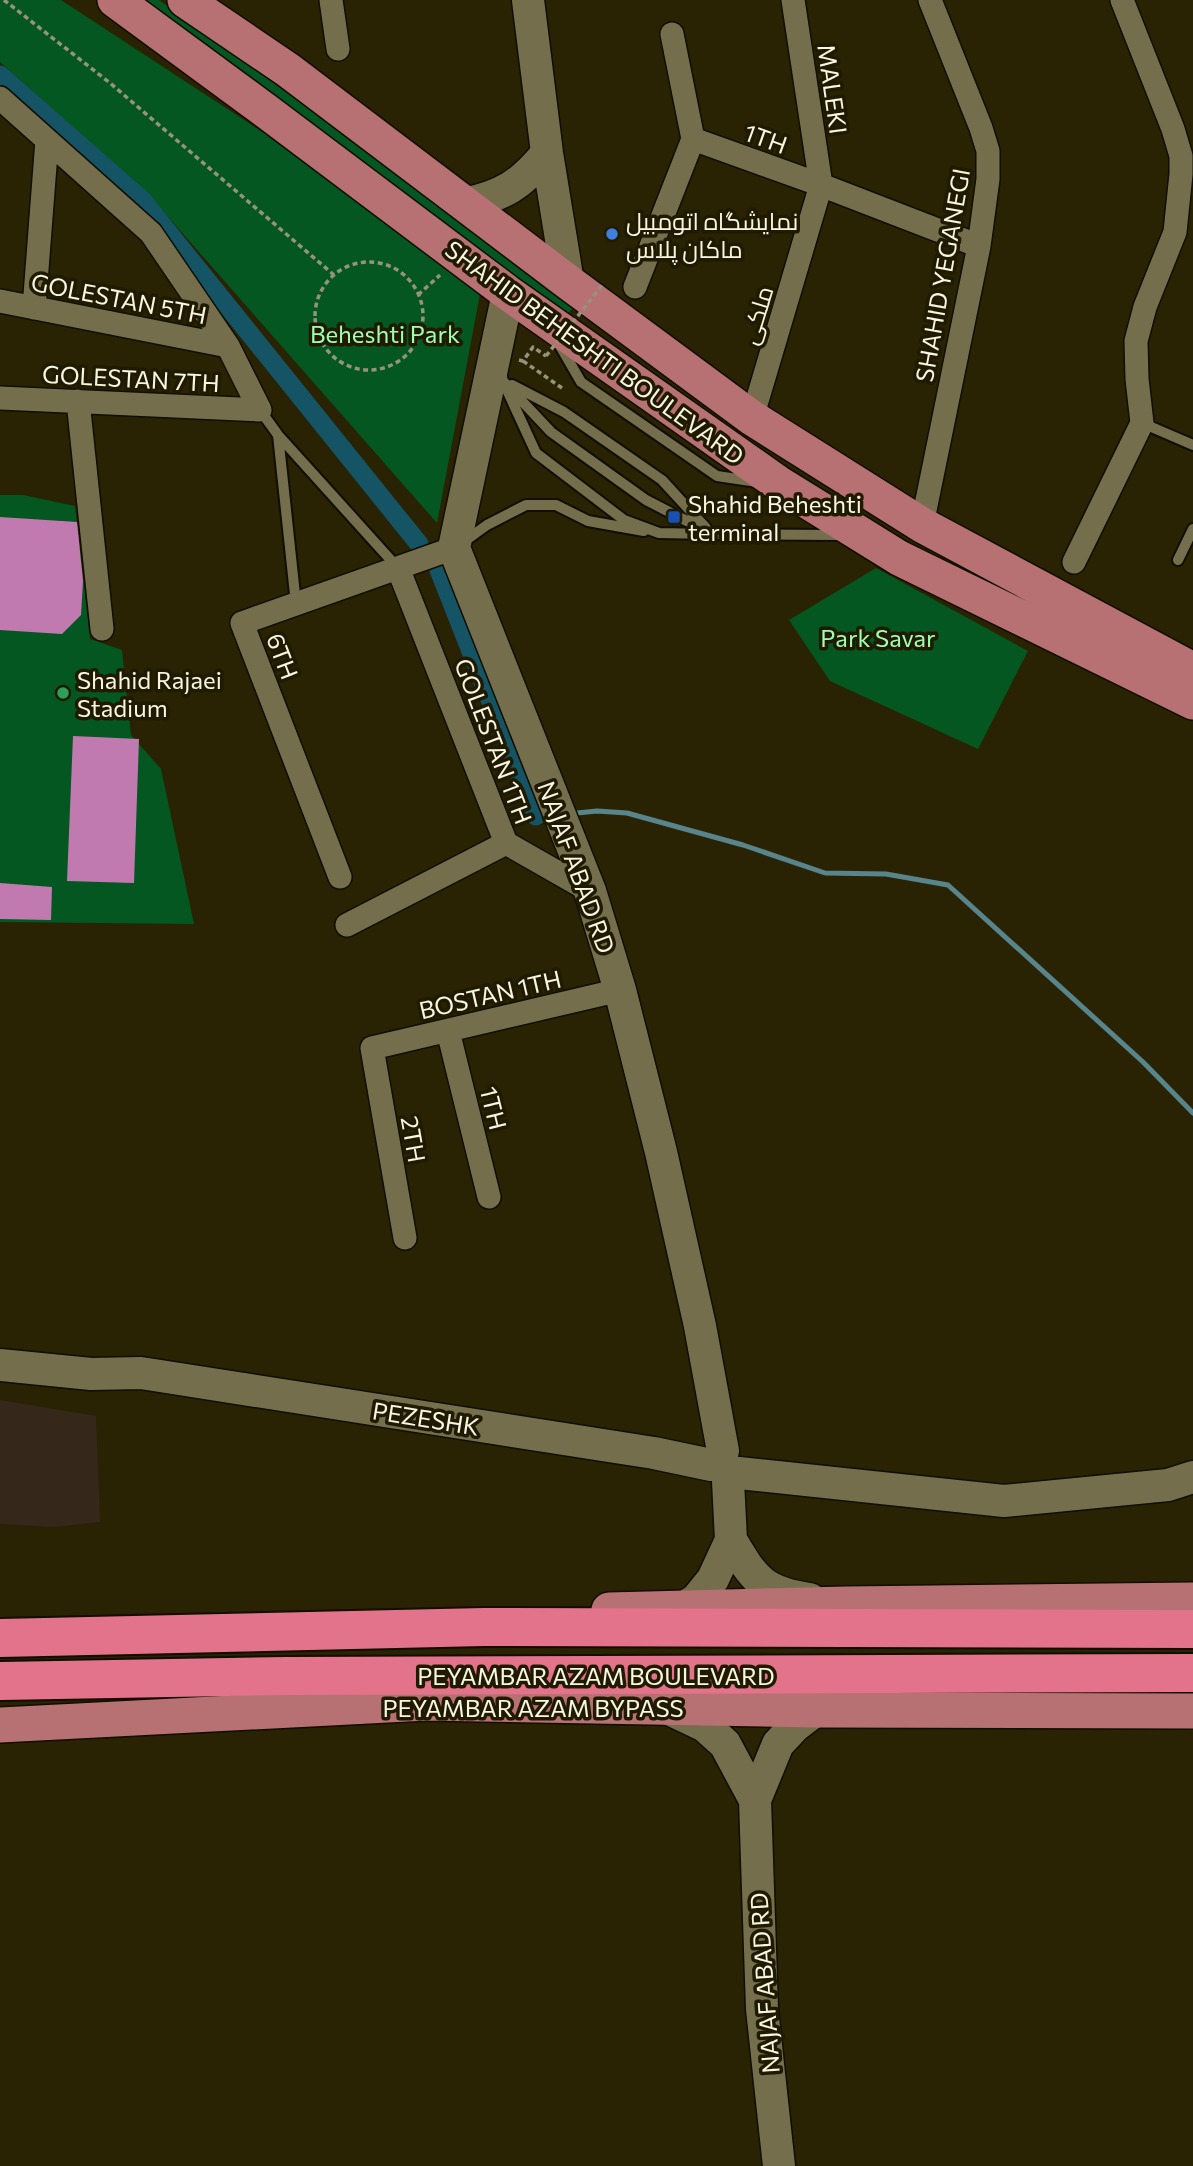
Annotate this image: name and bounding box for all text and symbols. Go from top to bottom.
street label: MALEKI [812,42,854,136]
street label: 1TH [741,117,791,159]
street label: SHAHID YEGANEGI [909,166,975,384]
place label: نمایشگاه اتومبیل ماکان پلاس [626,206,798,266]
marker: نمایشگاه اتومبیل ماکان پلاس [604,226,620,242]
street label: SHAHID BEHESHTI BOULEVARD [440,234,750,470]
street label: GOLESTAN 5TH [29,267,209,329]
street label: ملکی [733,282,780,348]
park label: Beheshti Park [310,319,460,348]
street label: GOLESTAN 7TH [42,359,220,397]
place label: Shahid Beheshti terminal [688,489,862,546]
marker: Shahid Beheshti terminal [666,509,682,525]
park label: Park Savar [820,623,936,652]
street label: 6TH [261,629,305,683]
street label: GOLESTAN 1TH [449,654,539,828]
place label: Shahid Rajaei Stadium [77,665,222,722]
marker: Shahid Rajaei Stadium [55,685,71,701]
street label: NAJAF ABAD RD [532,777,622,957]
street label: BOSTAN 1TH [416,964,564,1024]
street label: 1TH [475,1083,513,1133]
street label: 2TH [396,1113,432,1165]
street label: PEZESHK [370,1395,482,1441]
street label: PEYAMBAR AZAM BOULEVARD [417,1661,775,1690]
street label: PEYAMBAR AZAM BYPASS [382,1693,684,1722]
street label: NAJAF ABAD RD [743,1892,785,2074]

